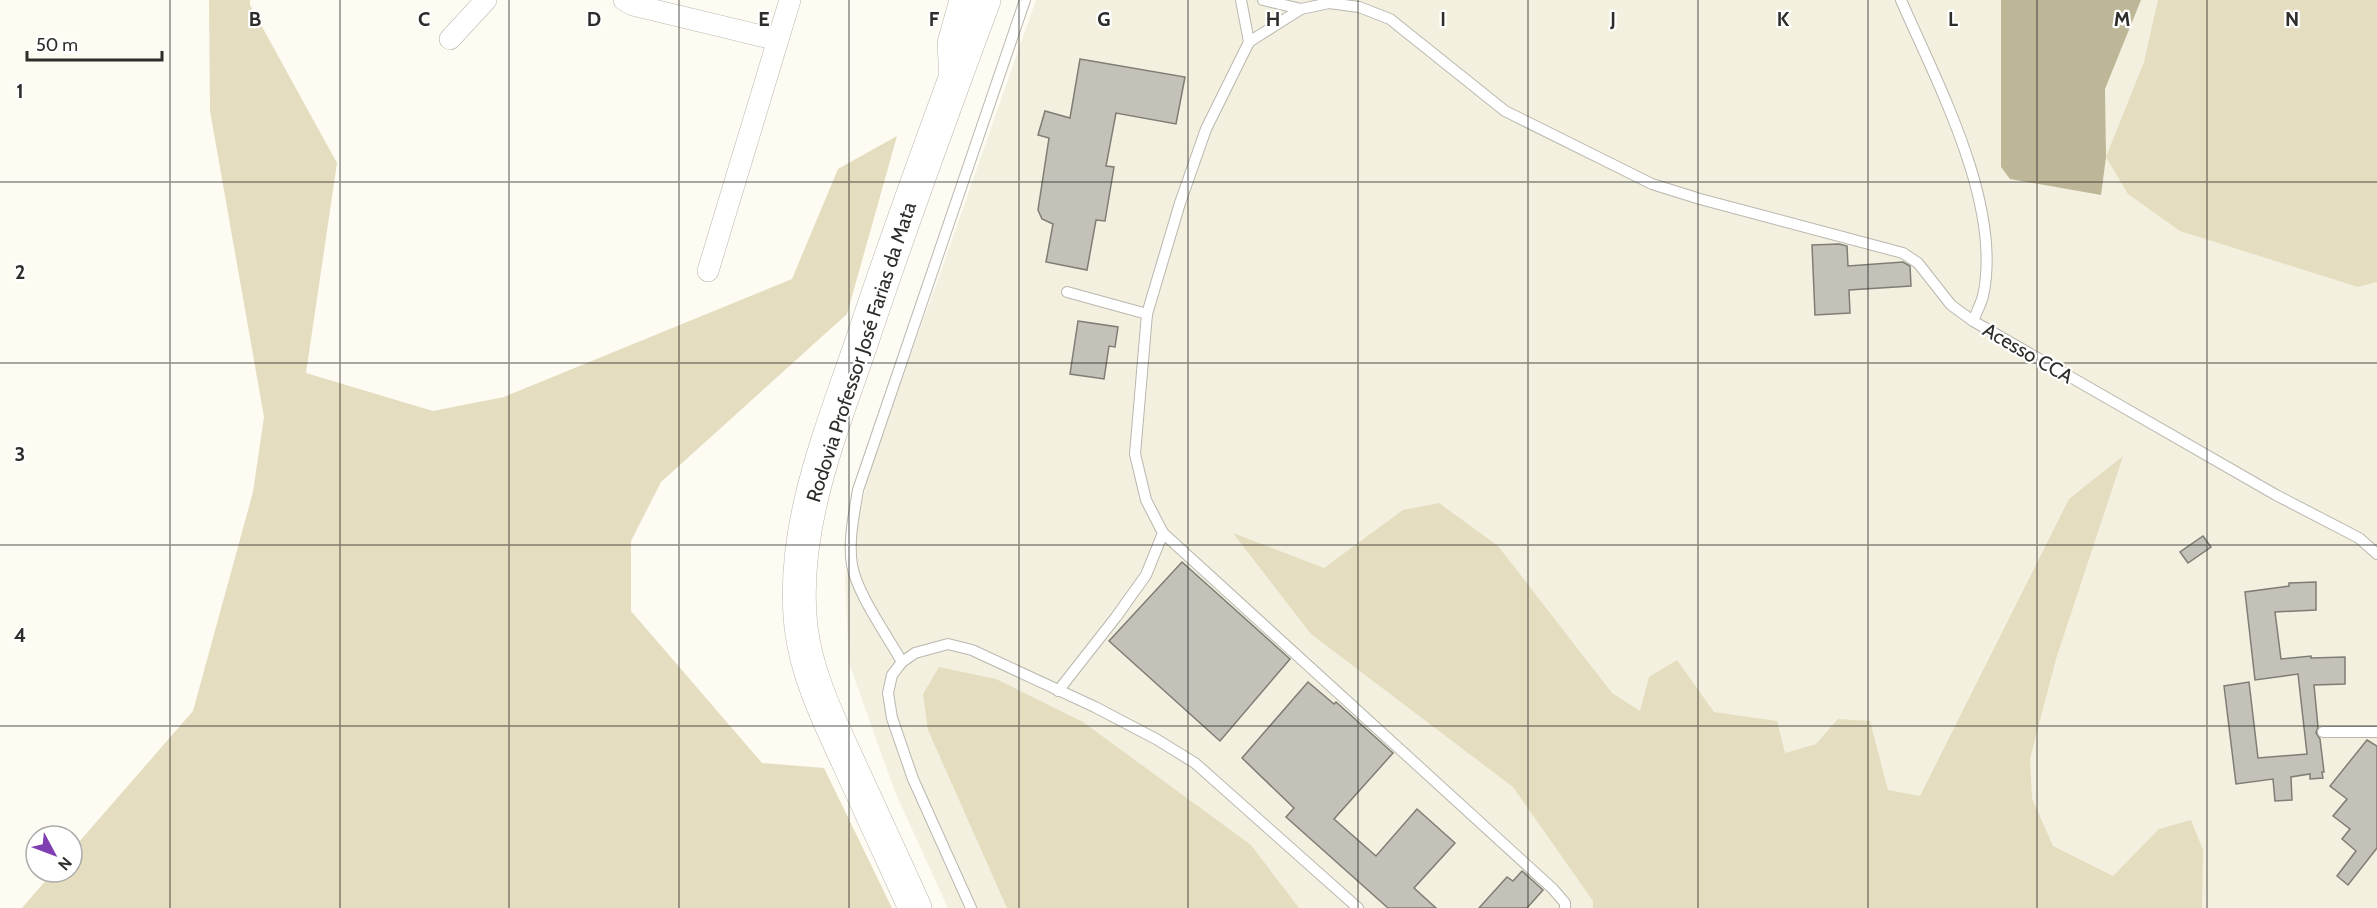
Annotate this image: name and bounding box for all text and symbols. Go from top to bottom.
text: B [249,7,261,31]
text: C [418,7,430,31]
text: D [587,7,601,31]
text: E [758,7,770,31]
text: F [929,7,940,31]
text: G [1097,7,1111,31]
text: H [1266,7,1280,31]
text: I [1440,7,1446,31]
text: J [1609,7,1616,31]
text: K [1777,7,1790,31]
text: L [1948,7,1958,31]
text: M [2114,7,2130,31]
text: N [2285,7,2299,31]
scale bar [27,24,162,62]
text: 50 m [36,34,78,56]
text: 1 [16,79,24,103]
street label: Rodovia Professor José Farias da Mata [801,199,921,505]
text: 2 [15,260,25,284]
street label: Acesso CCA [1979,318,2078,389]
text: 3 [15,442,25,466]
text: 4 [14,623,26,647]
north arrow [24,824,84,884]
text: N [54,853,76,874]

